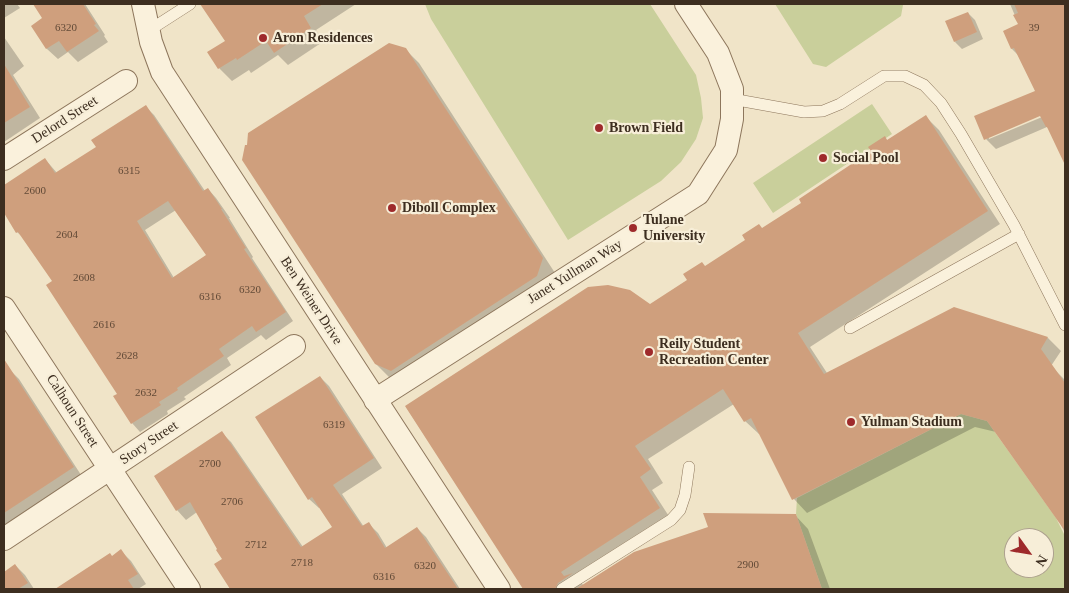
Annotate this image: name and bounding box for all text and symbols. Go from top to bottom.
house number: 6320 [55,21,77,35]
house number: 39 [1028,21,1040,35]
place label: Aron Residences [273,30,373,46]
marker: Aron Residences [257,32,269,44]
street label: Delord Street [29,93,101,147]
place label: Brown Field [609,120,683,136]
marker: Brown Field [593,122,605,134]
place label: Social Pool [833,150,899,166]
marker: Social Pool [817,152,829,164]
house number: 6315 [118,164,140,178]
house number: 2600 [24,184,46,198]
place label: Diboll Complex [402,200,496,216]
marker: Diboll Complex [386,202,398,214]
place label: Tulane University [643,212,705,244]
marker: Tulane University [627,222,639,234]
house number: 2604 [56,228,78,242]
street label: Janet Yullman Way [525,236,625,308]
street label: Ben Weiner Drive [276,254,346,348]
house number: 2608 [73,271,95,285]
house number: 6320 [239,283,261,297]
house number: 6316 [199,290,221,304]
house number: 2616 [93,318,115,332]
place label: Reily Student Recreation Center [659,336,769,368]
marker: Reily Student Recreation Center [643,346,655,358]
house number: 2628 [116,349,138,363]
street label: Calhoun Street [42,371,102,451]
house number: 2632 [135,386,157,400]
place label: Yulman Stadium [861,414,962,430]
marker: Yulman Stadium [845,416,857,428]
street label: Story Street [117,417,181,469]
house number: 6319 [323,418,345,432]
house number: 2700 [199,457,221,471]
house number: 2706 [221,495,243,509]
north arrow [1004,528,1054,578]
house number: 2712 [245,538,267,552]
text: N [1032,552,1050,569]
house number: 2718 [291,556,313,570]
house number: 2900 [737,558,759,572]
house number: 6320 [414,559,436,573]
house number: 6316 [373,570,395,584]

